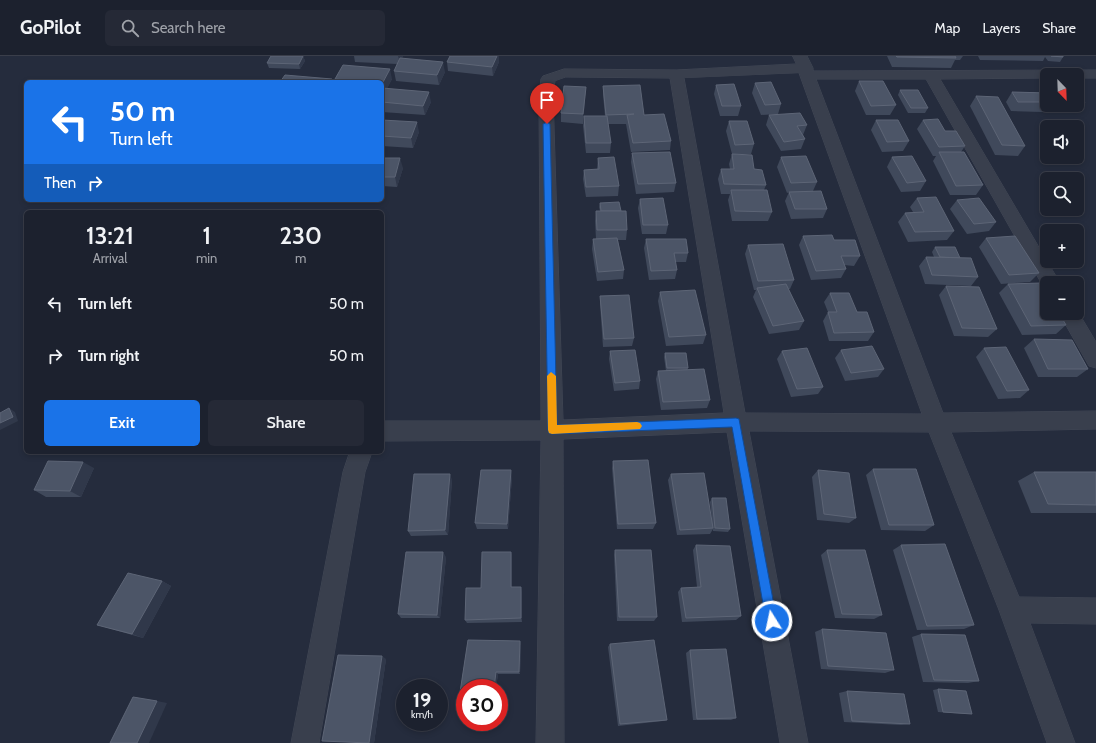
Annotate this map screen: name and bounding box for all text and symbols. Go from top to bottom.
search box [105,10,385,46]
text: GoPilot [20,16,81,39]
icon: search [119,17,141,39]
text: Search here [151,19,225,37]
text: Map [935,19,960,37]
text: Layers [982,19,1020,37]
text: Share [1042,19,1076,37]
north arrow [1040,68,1084,112]
map controls [1040,68,1084,320]
pin [530,83,564,124]
icon: arrive [536,89,558,111]
text: 50 m [110,94,175,128]
icon: left [44,96,96,148]
button: sound [1040,120,1084,164]
text: Turn left [110,128,173,150]
icon: right [84,172,106,194]
button: search [1040,172,1084,216]
text: Then [44,174,76,192]
text: 13:21 [86,221,134,250]
text: 1 [202,221,211,250]
text: 230 [279,221,322,250]
button: + [1040,224,1084,268]
text: Arrival [93,250,127,266]
text: min [196,250,217,266]
text: m [295,250,306,266]
button: − [1040,276,1084,320]
icon: left [44,293,66,315]
text: Turn left [78,295,132,313]
text: 50 m [329,295,364,313]
icon: right [44,345,66,367]
text: Turn right [78,347,139,365]
text: 50 m [329,347,364,365]
button: Exit [44,400,200,446]
button: Share [208,400,364,446]
position arrow [751,600,793,642]
speed limit sign: 30 [456,679,508,731]
text: 19 [413,688,431,712]
text: km/h [411,708,433,721]

